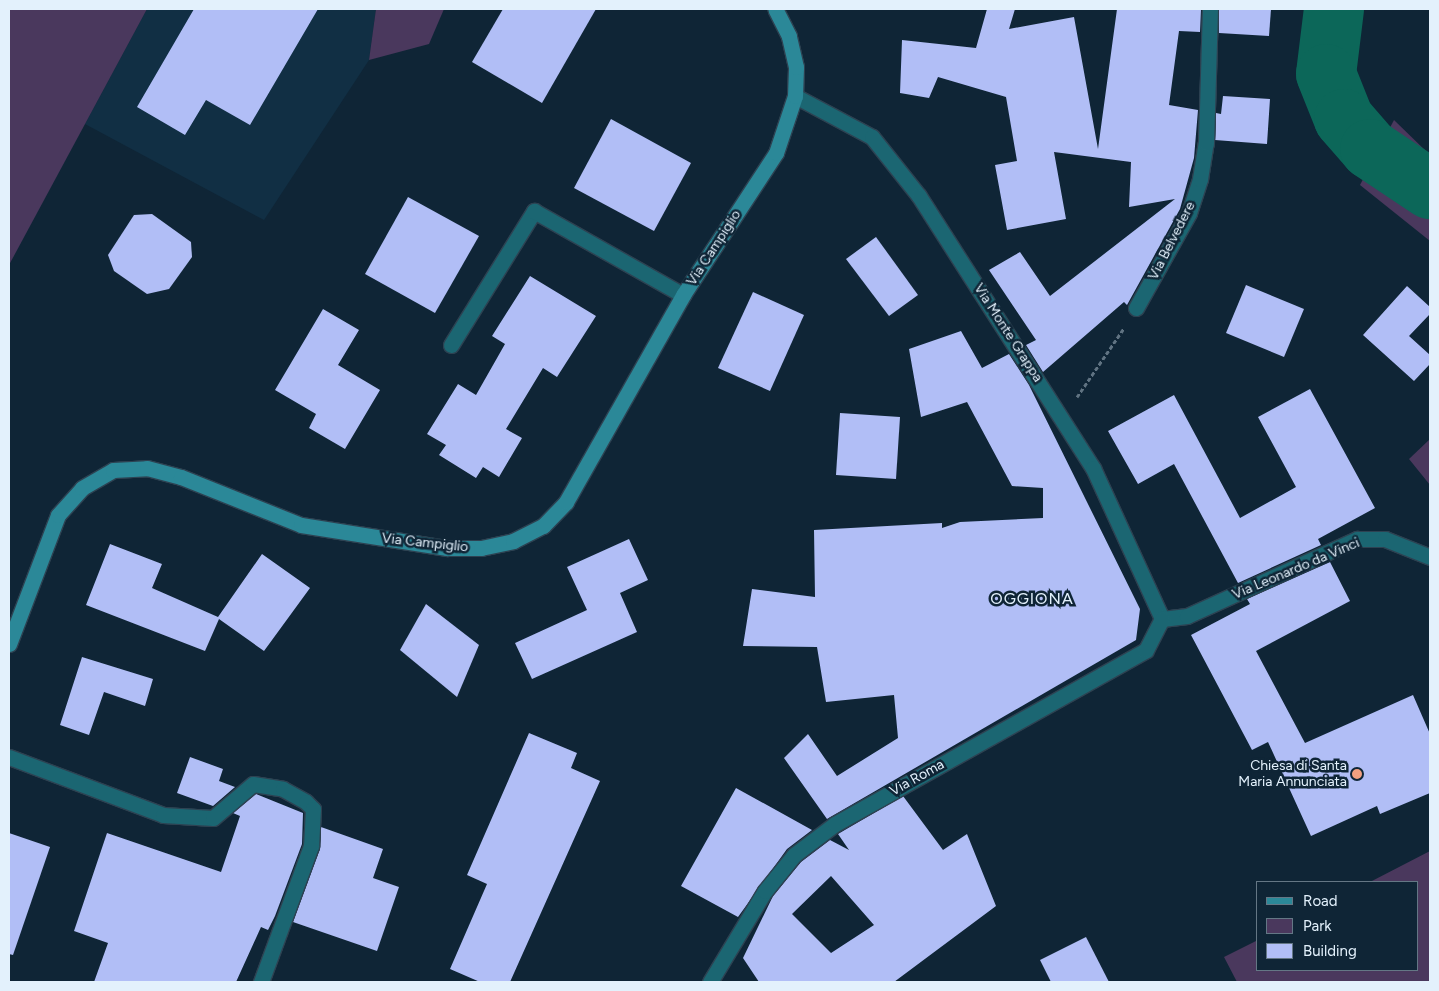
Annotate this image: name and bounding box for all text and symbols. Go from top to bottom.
street label: Via Belvedere [1145,199,1199,283]
street label: Via Campiglio [683,207,745,289]
street label: Via Monte Grappa [970,281,1046,385]
street label: Via Campiglio [381,530,469,556]
street label: Via Leonardo da Vinci [1230,535,1362,603]
district label: OGGIONA [989,589,1075,609]
street label: Via Roma [887,756,947,800]
place label: Chiesa di Santa Maria Annunciata [1238,758,1347,790]
marker: Chiesa di Santa Maria Annunciata [1351,768,1363,780]
legend [1256,881,1419,971]
text: Road [1303,892,1338,910]
text: Park [1303,917,1332,935]
text: Building [1303,942,1357,960]

